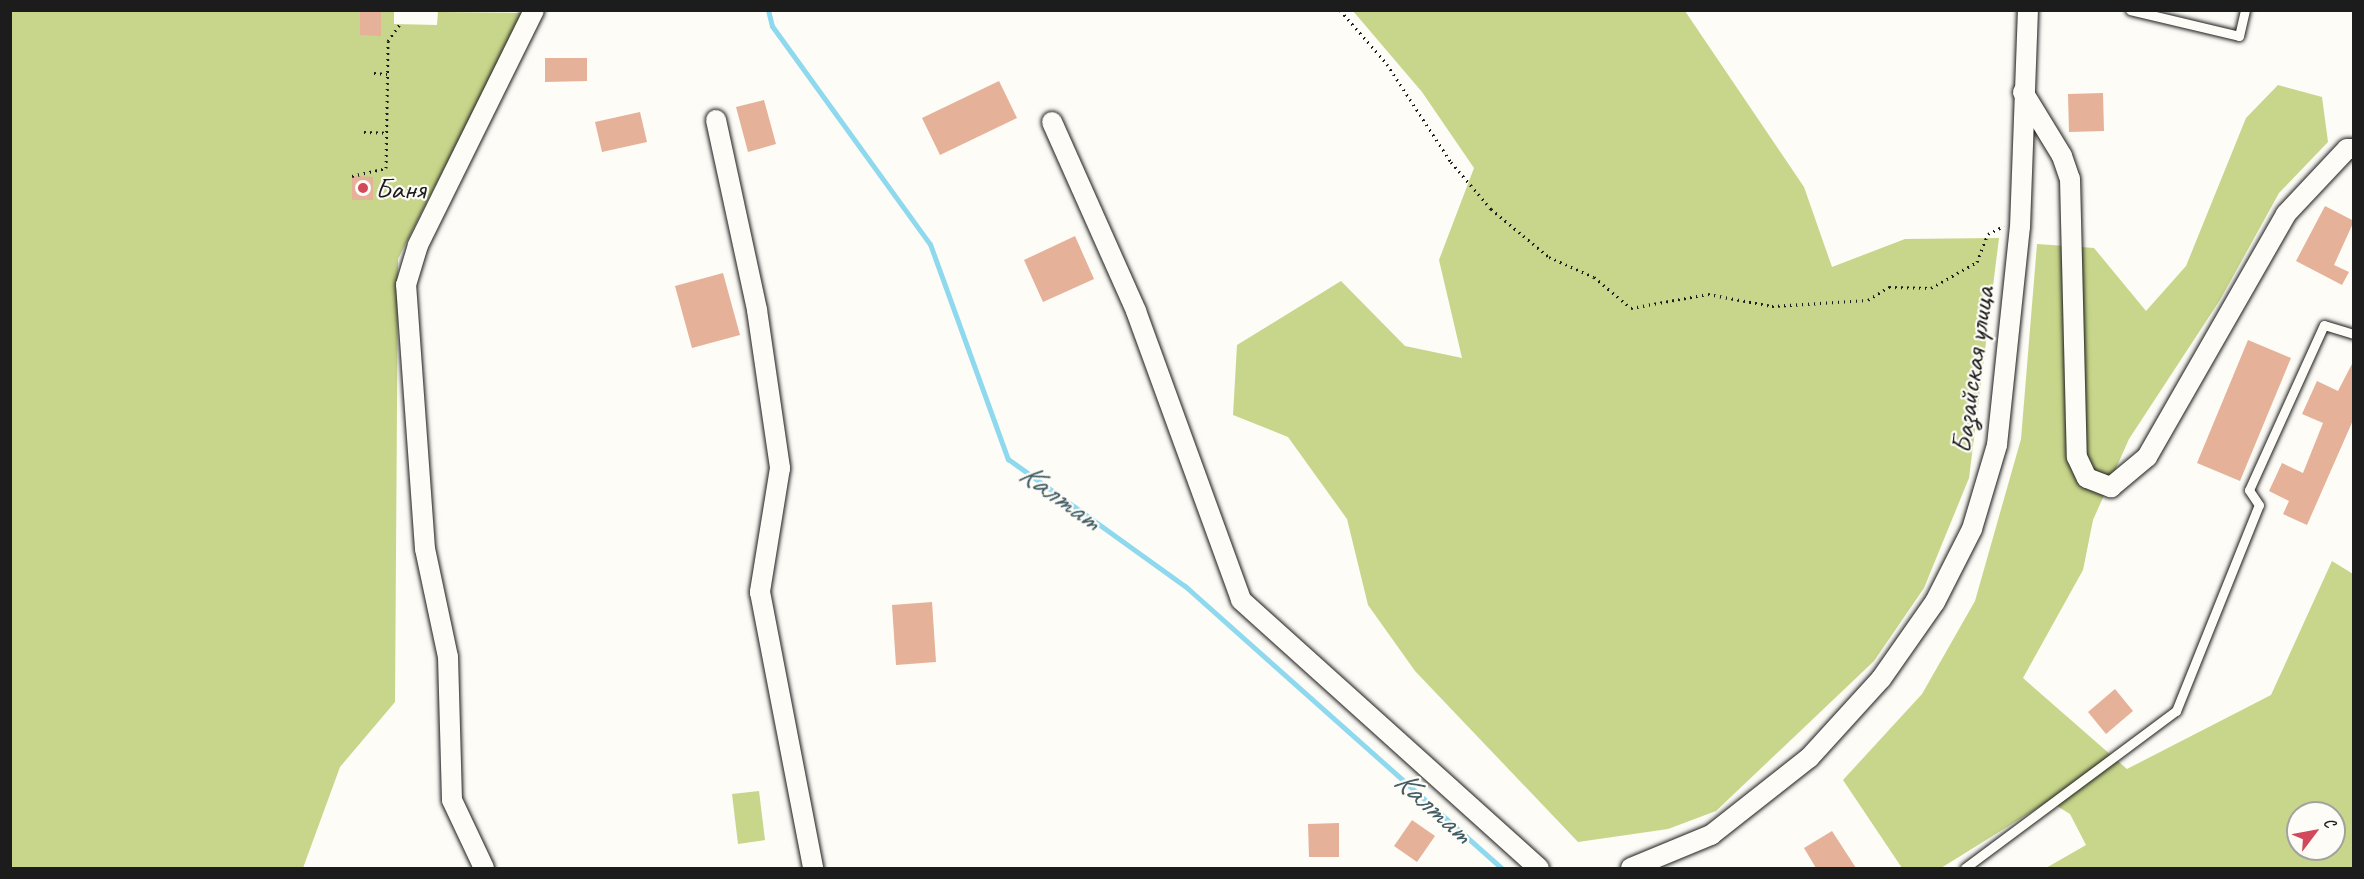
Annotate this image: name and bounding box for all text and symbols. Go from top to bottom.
place label: Баня [375,170,425,206]
marker: Баня [356,181,370,195]
street label: Базайская улица [1942,283,2002,457]
water label: Калтат [1012,455,1108,539]
water label: Калтат [1386,762,1480,852]
north arrow [2286,801,2346,861]
text: С [2319,814,2340,831]

